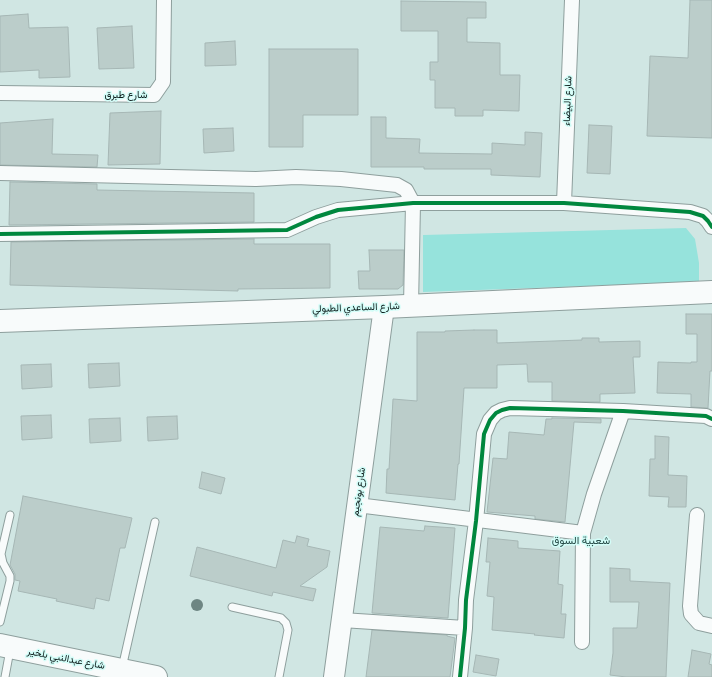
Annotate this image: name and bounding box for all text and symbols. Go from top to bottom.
street label: شارع البيضاء [561,76,575,126]
street label: شارع طبرق [105,89,147,101]
street label: شارع الساعدي الطبولي [312,300,400,316]
street label: شارع بونجيم [350,467,368,517]
district label: شعبية السوق [552,534,610,548]
street label: شارع عبدالنبي بلخير [26,646,106,672]

